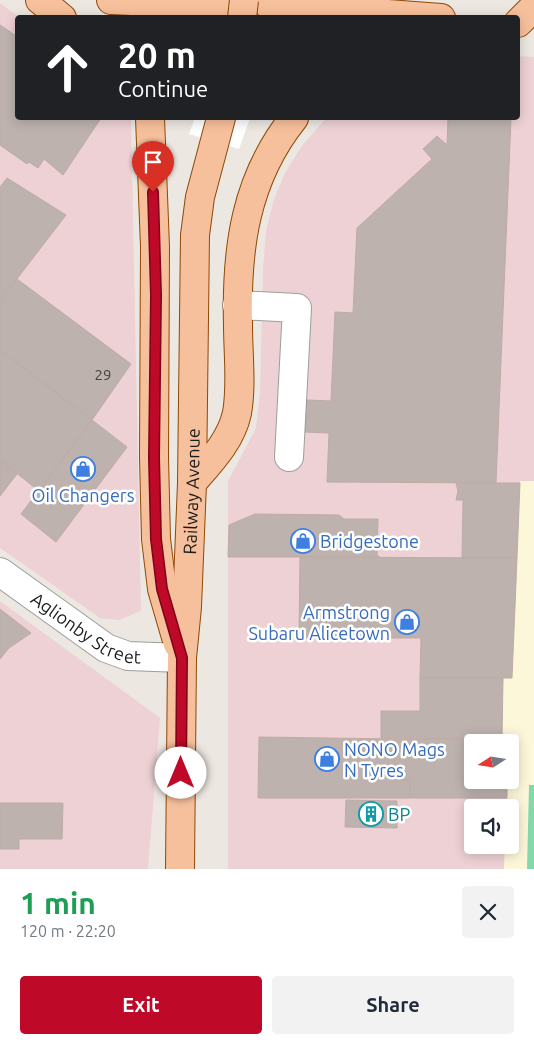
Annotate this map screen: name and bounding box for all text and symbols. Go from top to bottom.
icon: ahead [35,35,100,100]
text: 20 m [118,35,196,75]
text: Continue [118,76,208,101]
pin [132,141,174,192]
icon: arrive [139,148,167,176]
house number: 29 [95,366,111,383]
street label: Railway Avenue [179,428,203,555]
shop icon: Oil Changers [70,456,96,482]
place label: Oil Changers [32,485,135,505]
shop icon: Bridgestone [290,528,316,554]
place label: Bridgestone [320,531,419,551]
street label: Aglionby Street [28,588,141,666]
place label: Armstrong Subaru Alicetown [248,602,390,643]
shop icon: Armstrong Subaru Alicetown [394,609,420,635]
north arrow [464,734,519,789]
map controls [464,734,519,854]
place label: NONO Mags N Tyres [344,739,445,780]
position arrow [154,746,206,798]
shop icon: NONO Mags N Tyres [314,746,340,772]
button: sound [464,799,519,854]
building icon: BP [358,801,384,827]
place label: BP [388,804,410,824]
text: 1 min [20,886,96,920]
button: close [462,886,514,938]
text: 120 m · 22:20 [20,922,116,940]
button: Exit [20,976,262,1034]
button: Share [272,976,514,1034]

